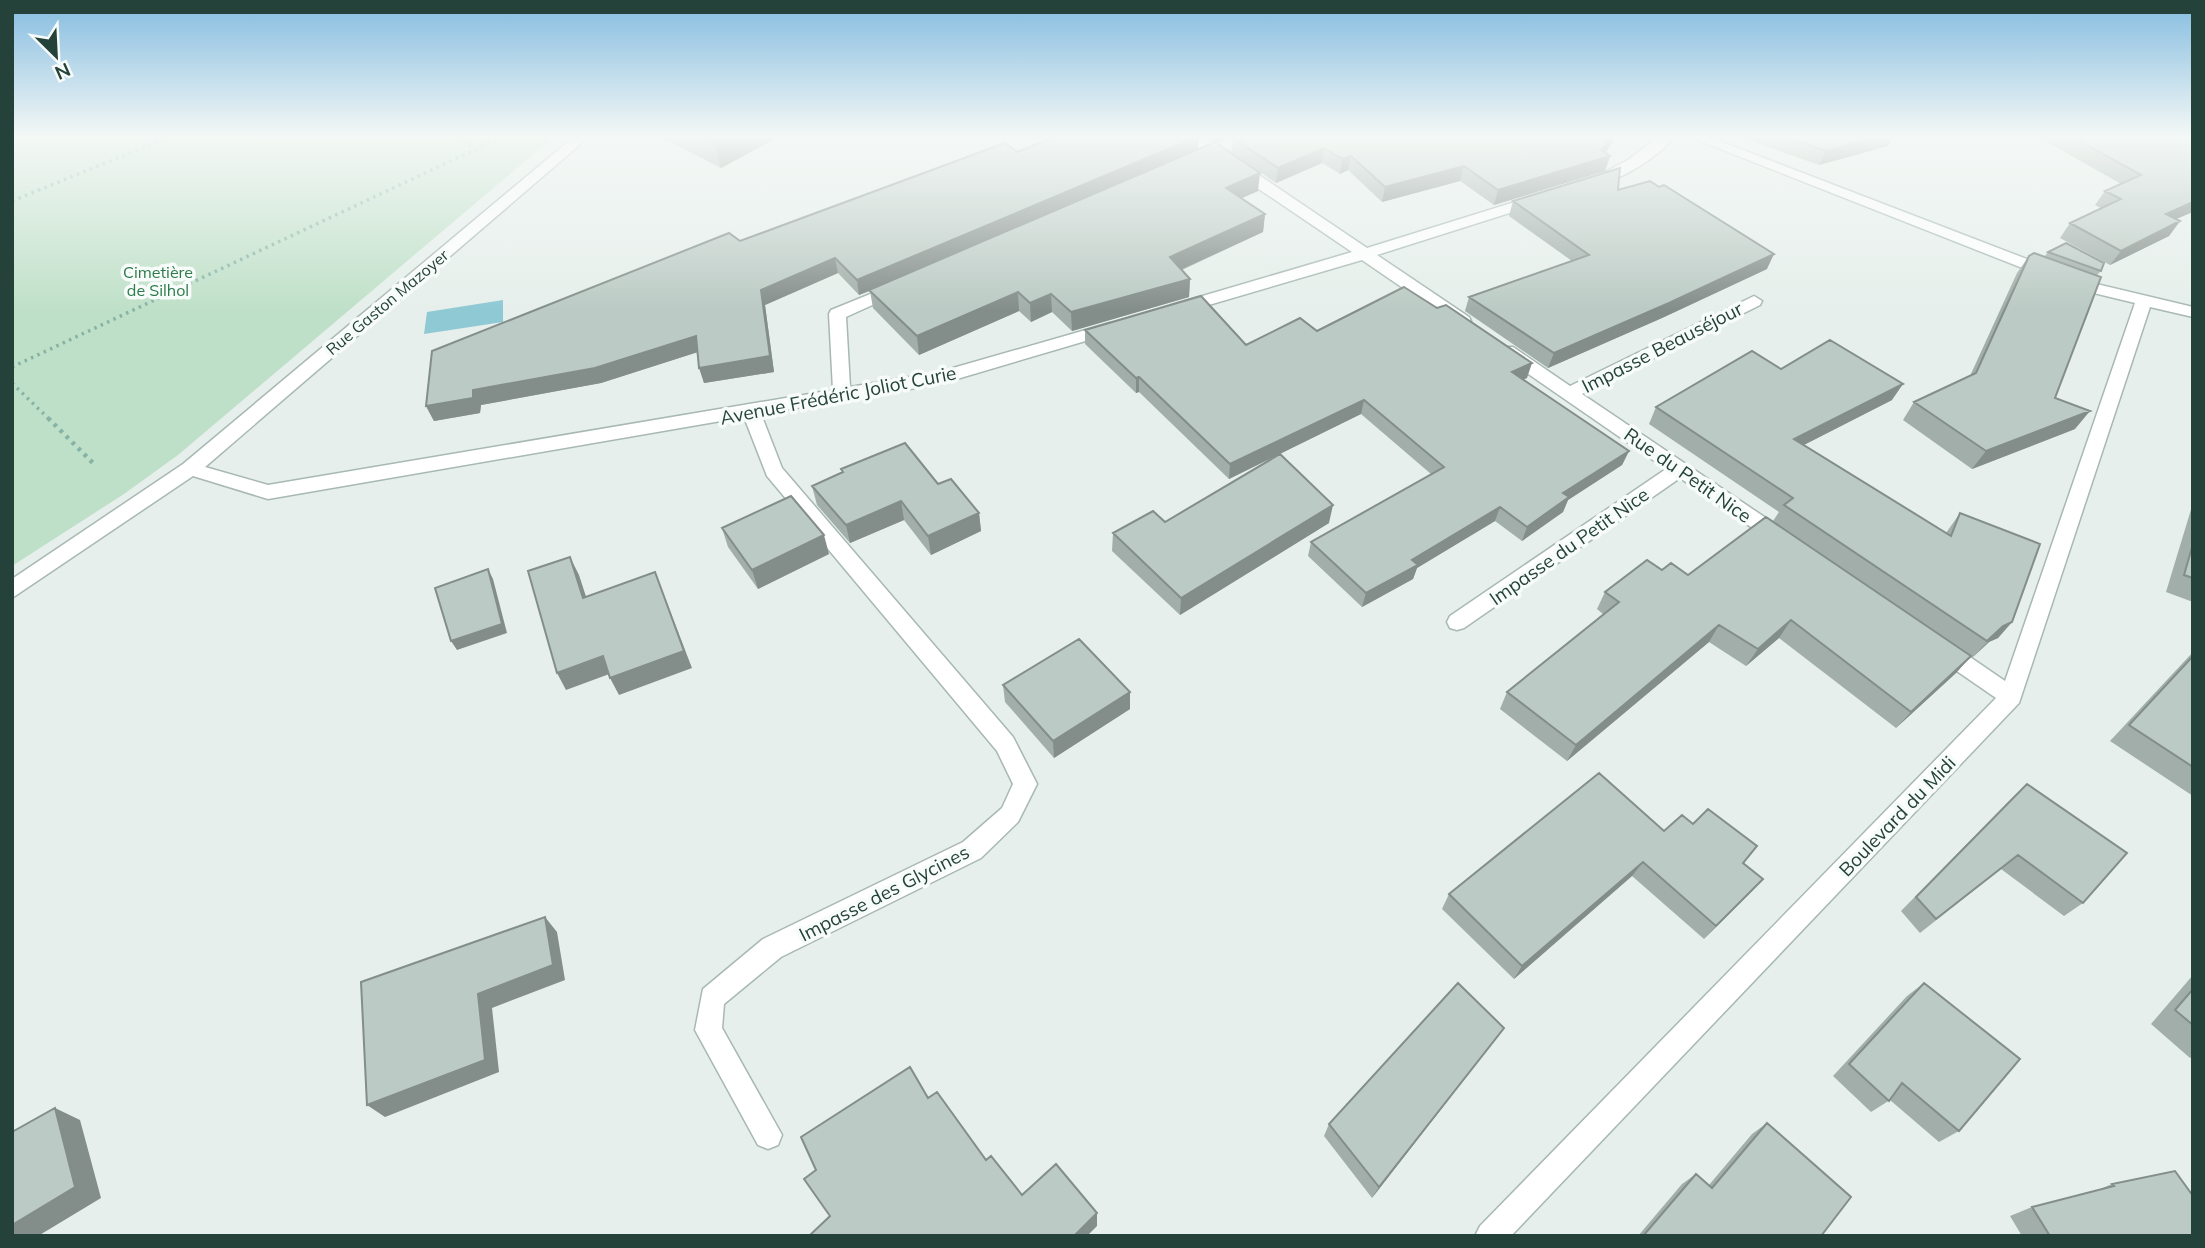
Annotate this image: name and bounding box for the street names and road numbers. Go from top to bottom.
street label: Rue Gaston Mazoyer [322,245,453,359]
street label: Impasse Beauséjour [1578,296,1746,398]
street label: Avenue Frédéric Joliot Curie [718,360,958,430]
street label: Rue du Petit Nice [1620,422,1756,528]
street label: Impasse du Petit Nice [1485,482,1653,610]
street label: Boulevard du Midi [1833,751,1961,881]
street label: Impasse des Glycines [795,840,973,946]

